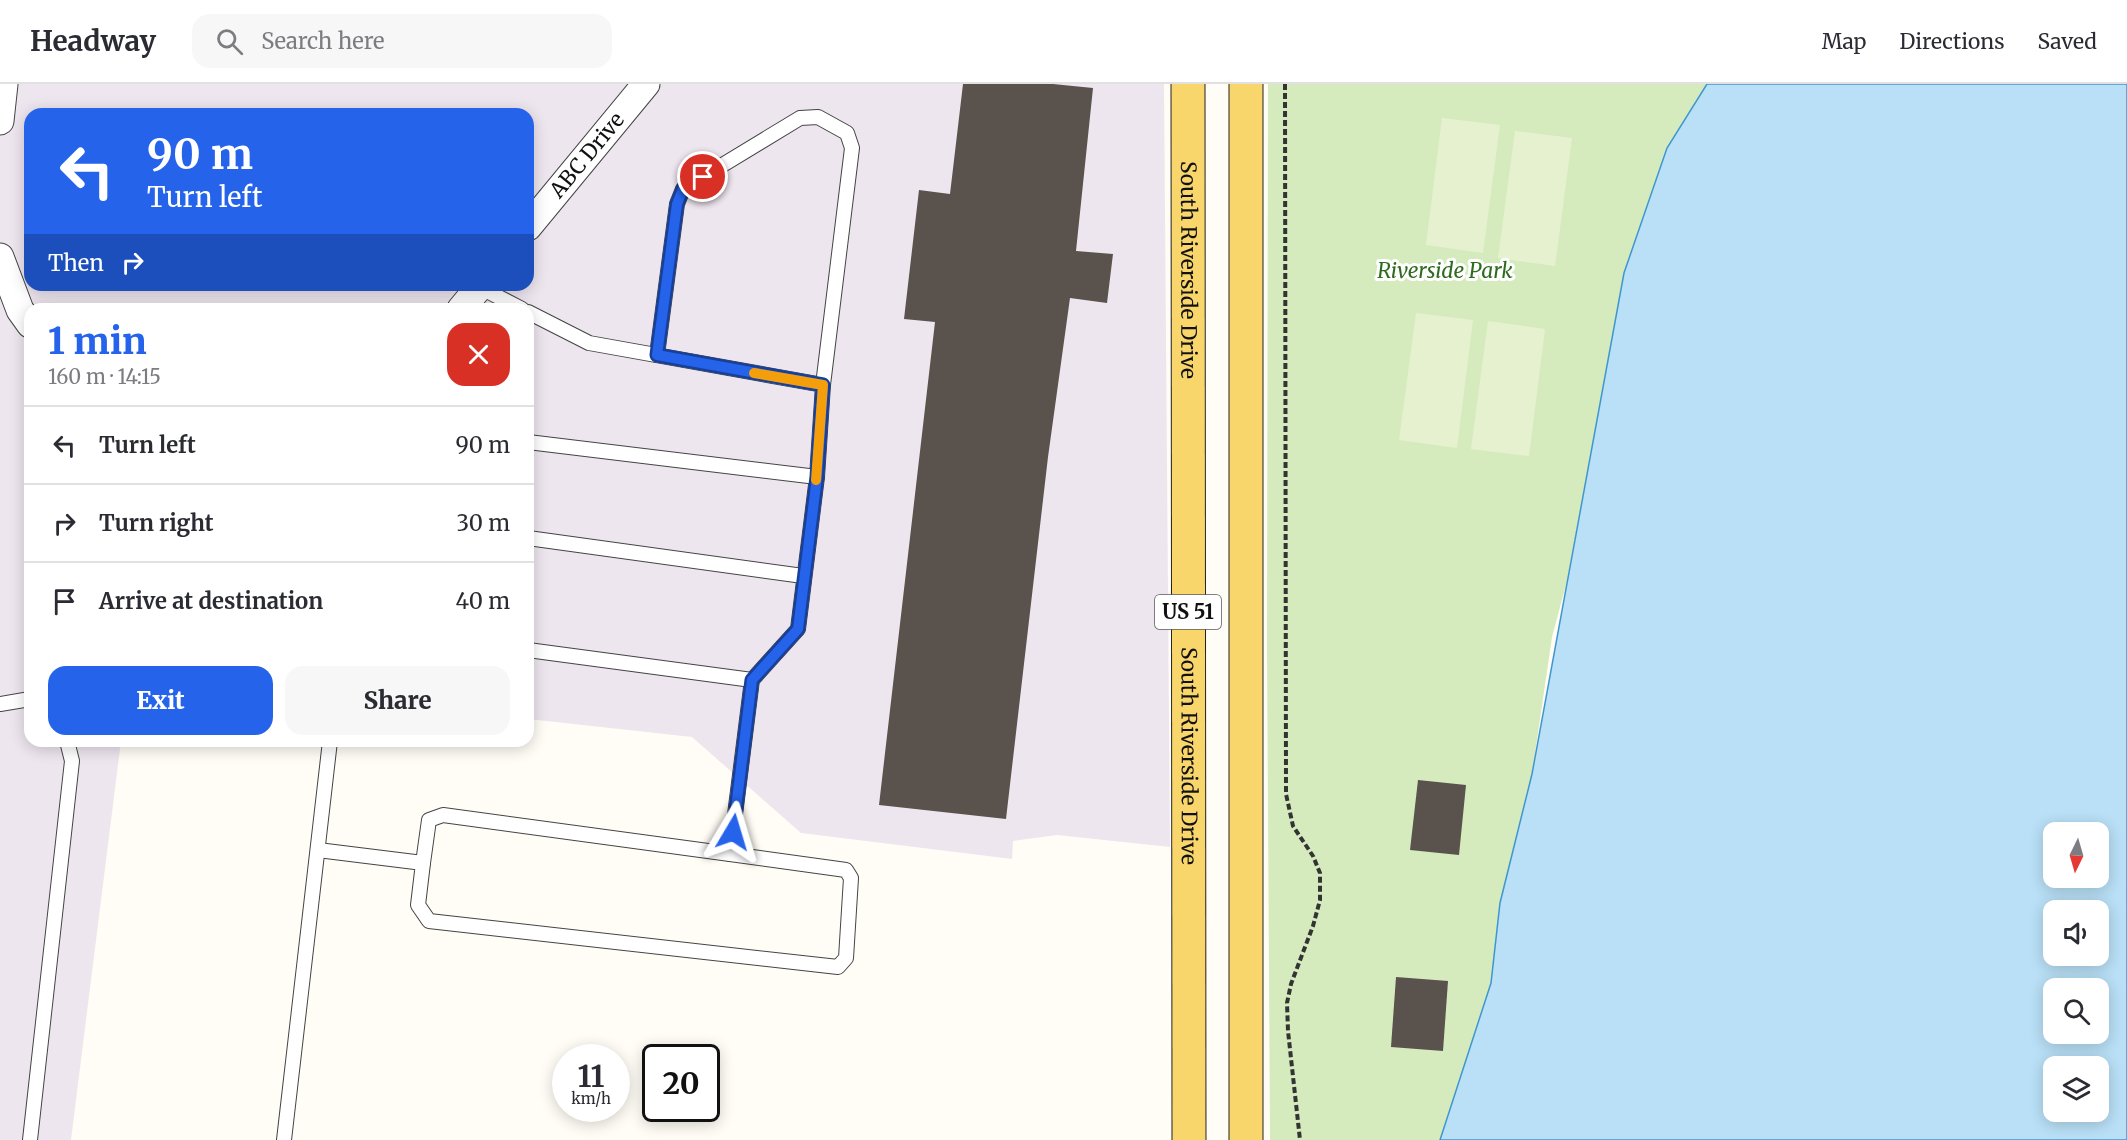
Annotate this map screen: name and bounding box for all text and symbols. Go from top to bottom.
search box [192,14,612,68]
text: Headway [30,23,156,59]
icon: search [213,25,246,58]
text: Search here [261,27,385,55]
text: Map [1822,28,1866,55]
text: Directions [1899,28,2004,55]
text: Saved [2037,28,2097,55]
street label: ABC Drive [543,107,630,204]
text: 90 m [147,128,253,180]
icon: left [48,132,126,210]
pin [677,151,728,202]
icon: arrive [686,160,719,193]
street label: South Riverside Drive [1175,161,1202,379]
text: Turn left [147,180,262,214]
icon: right [116,246,149,279]
text: Then [48,249,104,277]
park label: Riverside Park [1377,257,1513,284]
text: 1 min [48,319,147,364]
button: close [447,323,510,386]
text: 160 m · 14:15 [48,364,161,389]
icon: left [48,429,81,462]
text: Turn left [99,431,196,459]
text: 90 m [455,431,510,459]
icon: right [48,507,81,540]
text: Turn right [99,509,213,537]
text: 30 m [456,509,510,537]
icon: arrive [48,585,81,618]
text: Arrive at destination [99,587,323,615]
text: 40 m [455,587,510,615]
road number: US 51 [1155,595,1221,629]
street label: South Riverside Drive [1176,647,1203,865]
button: Exit [48,666,273,735]
button: Share [285,666,510,735]
position arrow [701,800,765,864]
north arrow [2043,822,2109,888]
map controls [2043,822,2109,1122]
button: sound [2043,900,2109,966]
button: search [2043,978,2109,1044]
speed limit sign: 20 [642,1044,720,1122]
button: layers [2043,1056,2109,1122]
text: 11 [577,1057,604,1095]
text: km/h [571,1089,611,1108]

